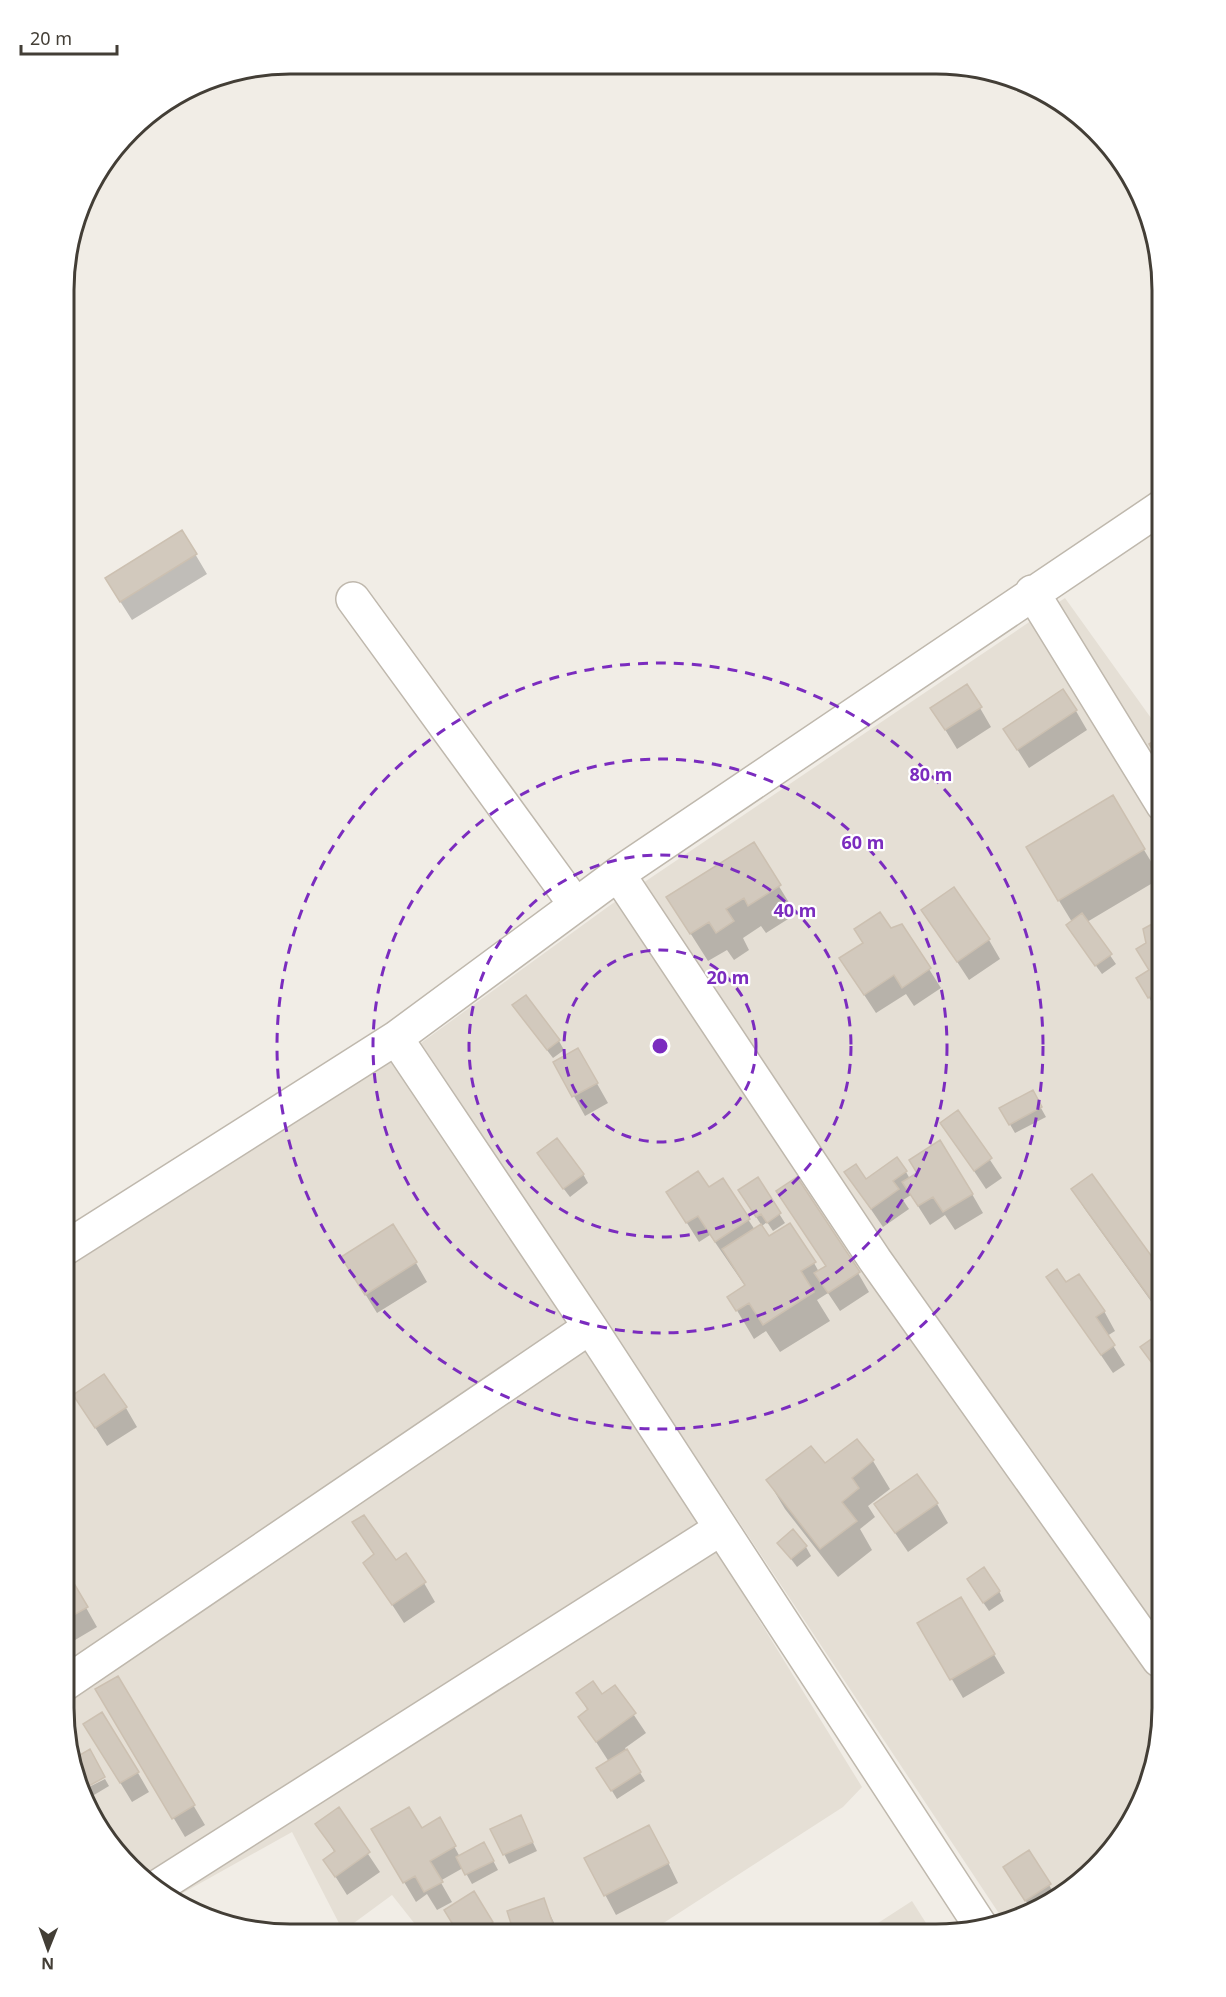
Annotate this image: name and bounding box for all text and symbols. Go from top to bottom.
scale bar [21,18,117,56]
text: 20 m [30,26,72,50]
text: 80 m [910,762,952,786]
text: 60 m [842,830,884,854]
text: 40 m [774,898,816,922]
text: 20 m [707,965,749,989]
centre of rings [650,1036,670,1056]
north arrow [18,1919,78,1979]
text: N [41,1953,54,1975]

